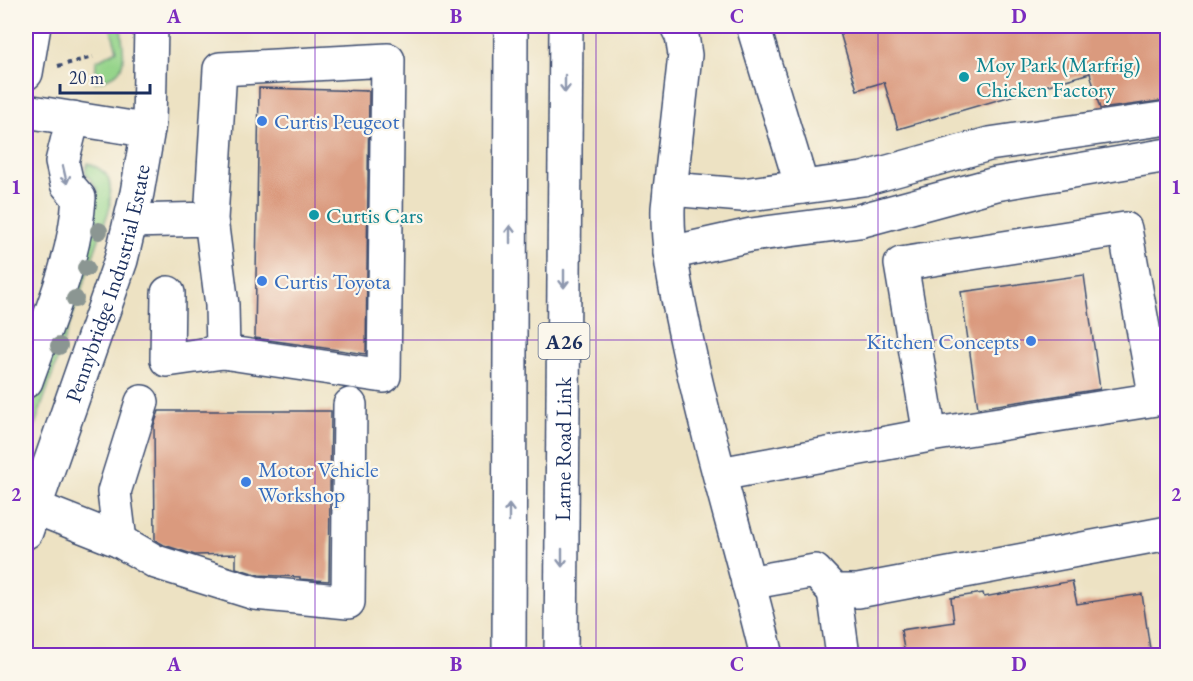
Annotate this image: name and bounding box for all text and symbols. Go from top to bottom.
text: A [166,3,182,29]
text: B [450,3,462,29]
text: C [730,3,744,29]
text: D [1011,3,1027,29]
place label: Moy Park (Marfrig) Chicken Factory [976,50,1140,104]
scale bar [60,57,150,95]
text: 20 m [69,66,104,89]
marker: Moy Park (Marfrig) Chicken Factory [957,70,971,84]
one-way arrow [559,73,571,93]
place label: Curtis Peugeot [274,107,399,136]
marker: Curtis Peugeot [255,114,269,128]
street label: Pennybridge Industrial Estate [58,162,156,406]
one-way arrow [60,165,72,184]
text: 1 [11,174,21,200]
text: 1 [1171,174,1181,200]
place label: Curtis Cars [326,201,423,230]
marker: Curtis Cars [307,208,321,222]
one-way arrow [504,225,516,245]
place label: Curtis Toyota [274,267,391,296]
one-way arrow [558,268,570,288]
marker: Curtis Toyota [255,274,269,288]
road number: A26 [538,323,590,359]
place label: Kitchen Concepts [866,327,1019,356]
marker: Kitchen Concepts [1024,334,1038,348]
street label: Larne Road Link [548,376,578,521]
place label: Motor Vehicle Workshop [258,455,379,509]
marker: Motor Vehicle Workshop [239,475,253,489]
text: 2 [11,481,22,507]
text: 2 [1171,481,1182,507]
one-way arrow [503,504,515,524]
one-way arrow [556,547,568,567]
text: A [166,651,182,677]
text: B [450,651,462,677]
text: C [730,651,744,677]
text: D [1011,651,1027,677]

